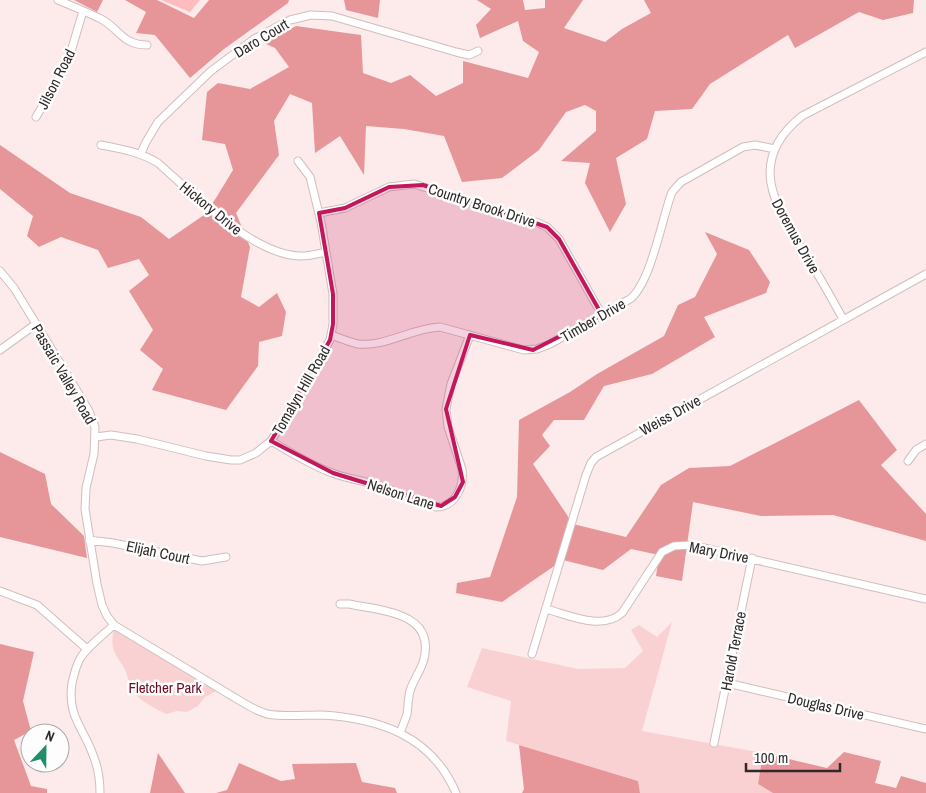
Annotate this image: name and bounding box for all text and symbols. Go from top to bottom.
street label: Daro Court [230,13,293,62]
street label: Jilson Road [32,45,80,113]
street label: Hickory Drive [175,176,247,240]
street label: Country Brook Drive [426,178,538,232]
street label: Doremus Drive [767,195,825,277]
street label: Timber Drive [557,293,629,347]
street label: Passaic Valley Road [27,320,101,428]
street label: Tomalyn Hill Road [267,342,335,438]
street label: Weiss Drive [636,390,704,440]
street label: Nelson Lane [365,473,437,515]
street label: Elijah Court [124,535,192,569]
street label: Mary Drive [687,536,751,568]
street label: Harold Terrace [715,609,751,692]
park label: Fletcher Park [128,677,202,698]
street label: Douglas Drive [786,687,866,725]
north arrow [20,723,70,773]
text: N [43,726,57,746]
scale bar [746,740,840,772]
text: 100 m [754,747,788,768]

